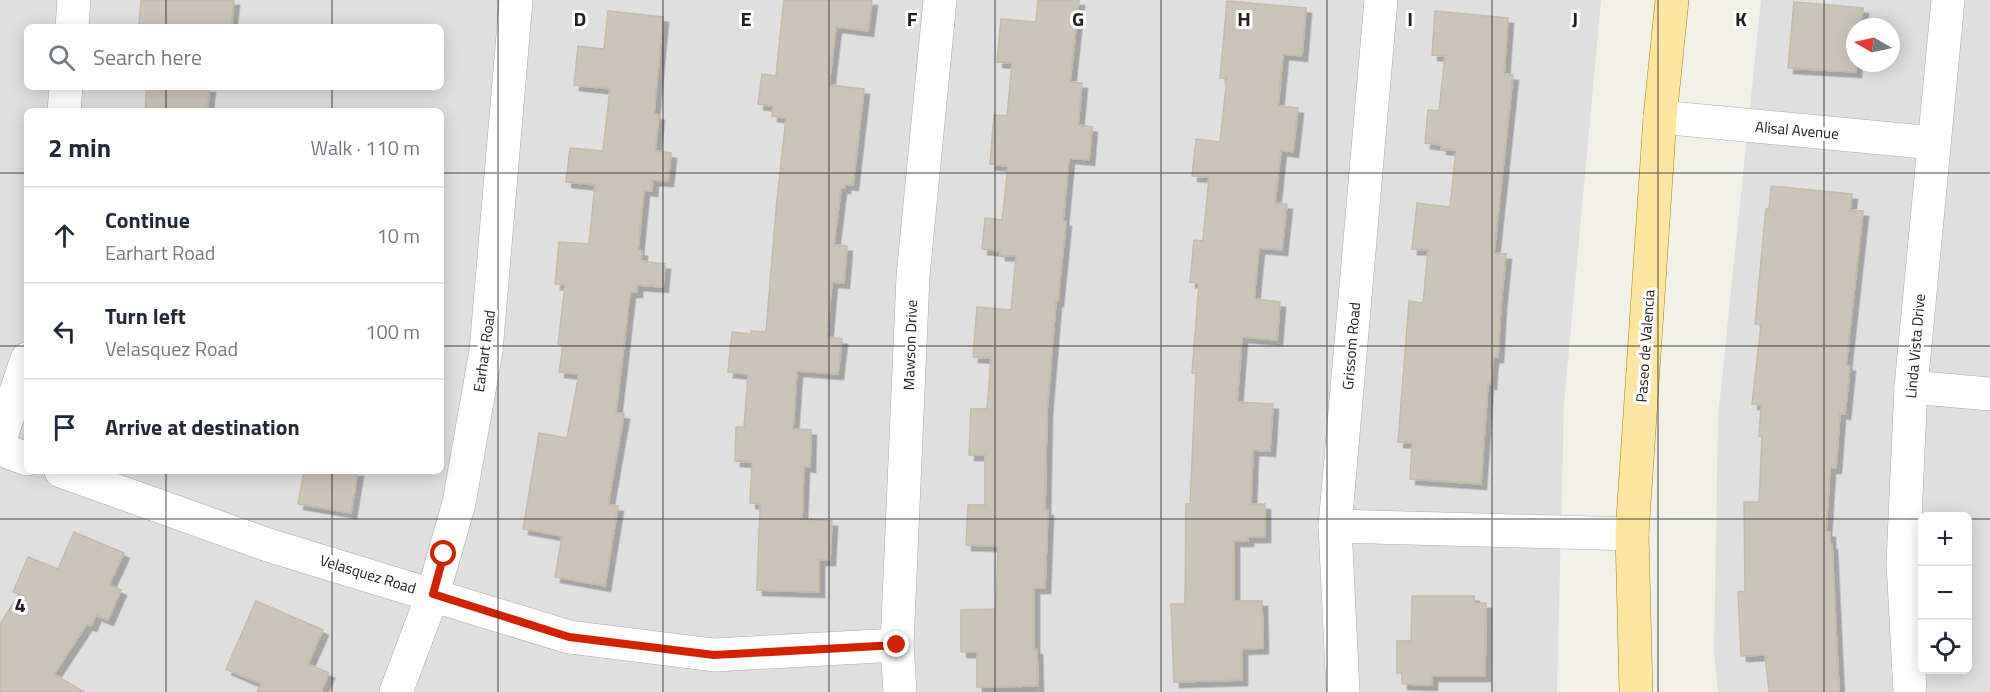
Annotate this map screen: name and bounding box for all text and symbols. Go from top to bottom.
text: D [574,3,586,34]
text: E [740,3,752,34]
text: F [907,3,918,34]
text: G [1072,3,1084,34]
text: H [1237,3,1251,34]
text: I [1407,3,1413,34]
text: J [1572,3,1578,34]
text: K [1735,3,1747,34]
north arrow [1846,18,1900,72]
search box [24,24,444,90]
text: Search here [93,40,202,74]
icon: search [45,41,78,74]
street label: Alisal Avenue [1754,115,1840,145]
text: 2 min [48,128,111,167]
text: Walk · 110 m [311,132,420,163]
text: Continue [105,203,190,237]
icon: ahead [48,219,81,252]
text: 10 m [376,220,420,251]
text: Earhart Road [105,237,215,268]
street label: Paseo de Valencia [1630,288,1660,403]
street label: Linda Vista Drive [1899,293,1931,399]
text: Turn left [105,299,186,333]
street label: Mawson Drive [897,299,923,391]
street label: Grissom Road [1336,301,1366,391]
street label: Earhart Road [467,308,501,394]
icon: left [48,315,81,348]
text: 100 m [365,316,420,347]
text: Velasquez Road [105,333,238,364]
text: Arrive at destination [105,410,300,444]
icon: arrive [48,411,81,444]
map controls [1918,512,1972,674]
button: + [1918,512,1972,566]
route start [430,540,456,566]
street label: Velasquez Road [317,548,419,600]
button: − [1918,566,1972,620]
text: 4 [14,589,26,620]
button: locate [1918,620,1972,674]
route end [883,631,909,657]

